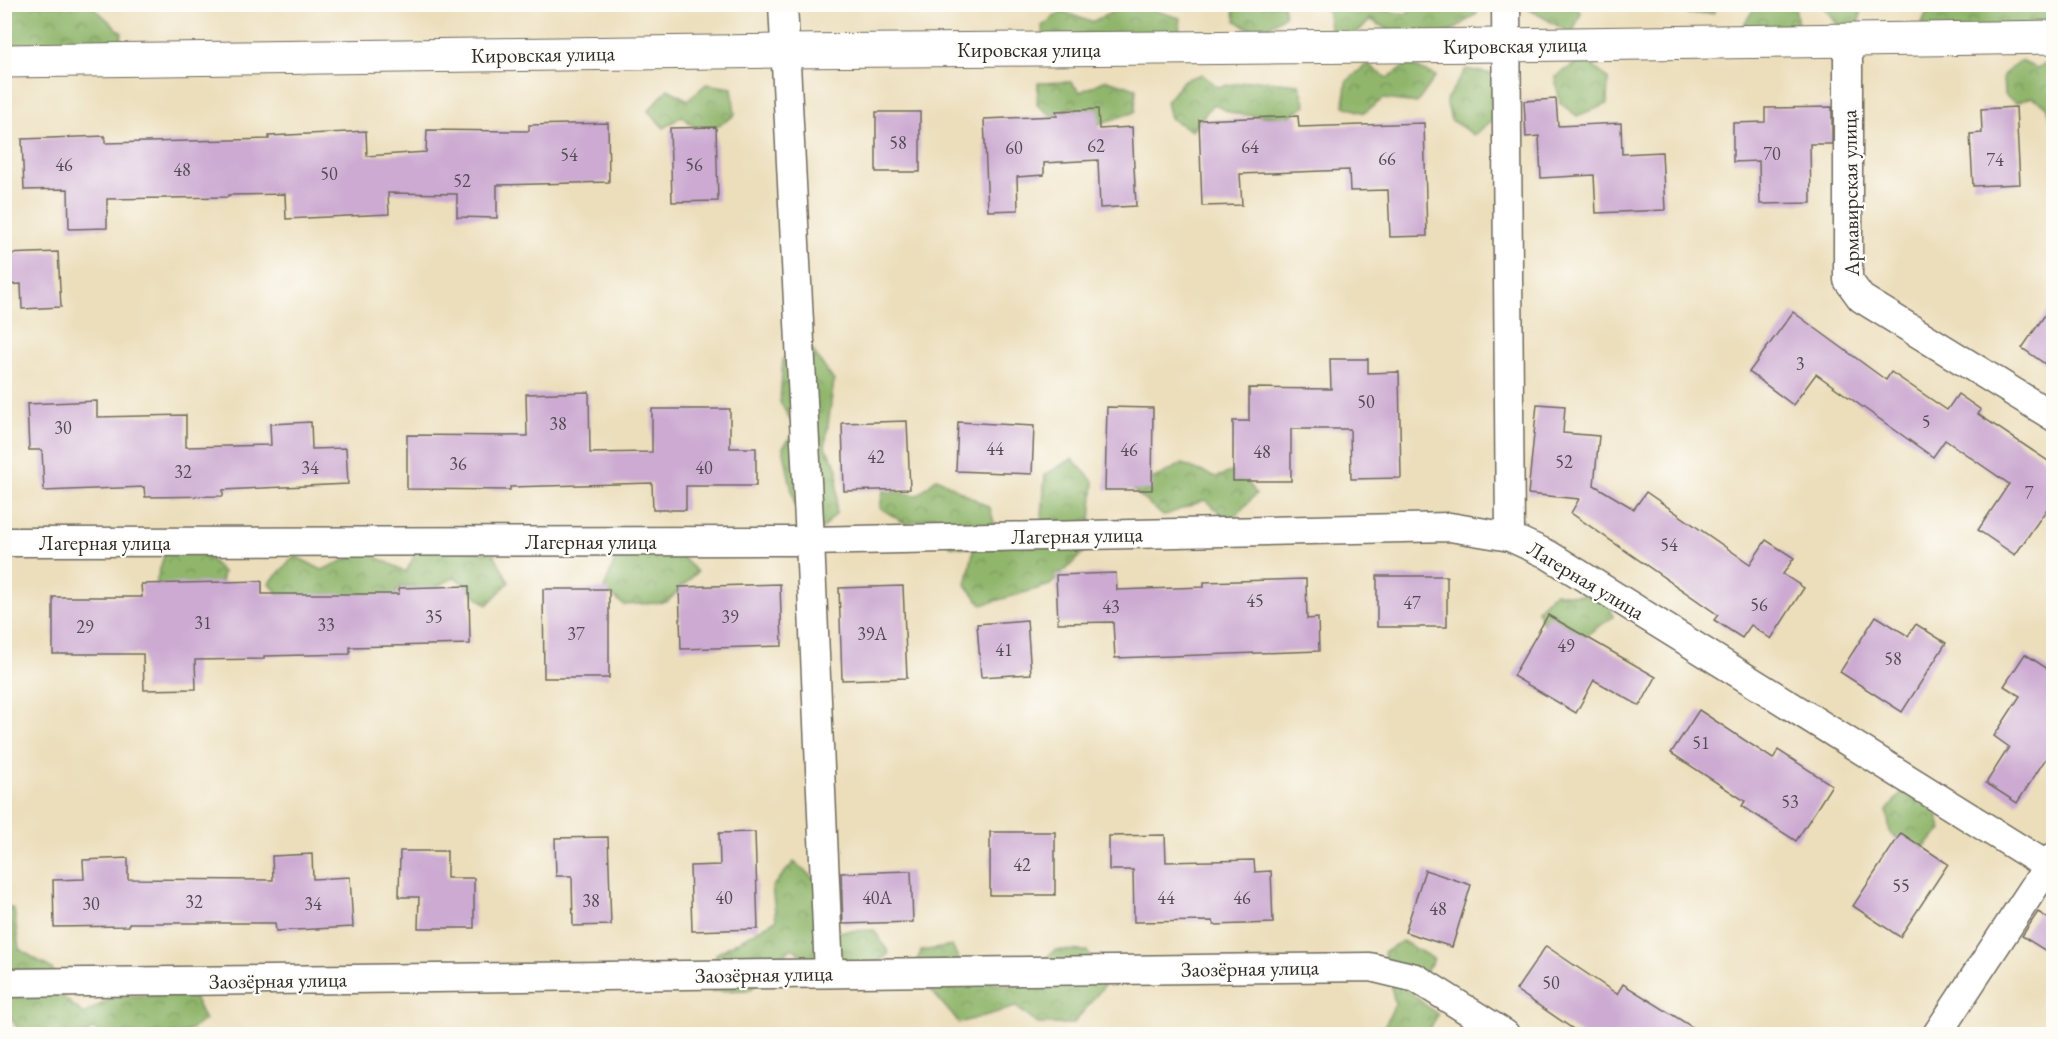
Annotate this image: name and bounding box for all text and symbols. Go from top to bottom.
street label: Кировская улица [1443,30,1588,60]
street label: Кировская улица [957,36,1102,63]
street label: Кировская улица [471,39,616,69]
street label: Армавирская улица [1835,109,1865,278]
house number: 58 [889,131,907,154]
house number: 62 [1087,134,1105,157]
house number: 64 [1241,135,1259,158]
house number: 60 [1005,136,1023,159]
house number: 70 [1763,142,1781,165]
house number: 54 [560,143,578,166]
house number: 66 [1378,147,1396,170]
house number: 74 [1986,148,2004,171]
house number: 46 [55,153,73,176]
house number: 56 [685,153,703,176]
house number: 48 [173,158,191,181]
house number: 50 [320,162,338,185]
house number: 52 [453,169,471,192]
house number: 3 [1796,352,1804,375]
house number: 50 [1357,390,1375,413]
house number: 5 [1922,410,1930,433]
house number: 38 [549,412,567,435]
house number: 30 [54,416,72,439]
house number: 44 [986,437,1004,460]
house number: 46 [1120,438,1138,461]
house number: 48 [1253,440,1271,463]
house number: 42 [867,445,885,468]
house number: 52 [1555,450,1573,473]
house number: 36 [449,452,467,475]
house number: 34 [301,456,319,479]
house number: 40 [695,456,713,479]
house number: 32 [174,460,192,483]
house number: 7 [2025,481,2034,504]
street label: Лагерная улица [1011,520,1144,550]
street label: Лагерная улица [525,528,658,555]
street label: Лагерная улица [39,529,172,556]
house number: 54 [1660,533,1678,556]
street label: Лагерная улица [1523,534,1650,626]
house number: 45 [1246,589,1264,612]
house number: 47 [1403,591,1421,614]
house number: 56 [1750,593,1768,616]
house number: 43 [1102,595,1120,618]
house number: 35 [425,605,443,628]
house number: 39 [721,605,739,628]
house number: 31 [194,611,212,634]
house number: 33 [317,613,335,636]
house number: 29 [76,615,94,638]
house number: 37 [567,622,585,645]
house number: 39А [857,622,887,645]
house number: 49 [1557,634,1575,657]
house number: 41 [995,638,1013,661]
house number: 58 [1884,647,1902,670]
house number: 51 [1692,731,1710,754]
house number: 53 [1781,790,1799,813]
house number: 42 [1013,853,1031,876]
house number: 55 [1892,874,1910,897]
house number: 40 [715,886,733,909]
house number: 40А [862,886,892,909]
house number: 44 [1157,886,1175,909]
house number: 46 [1233,886,1251,909]
house number: 38 [582,889,600,912]
house number: 32 [185,890,203,913]
house number: 30 [82,892,100,915]
house number: 34 [304,892,322,915]
house number: 48 [1429,897,1447,920]
street label: Заозёрная улица [1181,953,1320,983]
street label: Заозёрная улица [695,959,834,989]
street label: Заозёрная улица [209,965,348,995]
house number: 50 [1542,971,1560,994]

